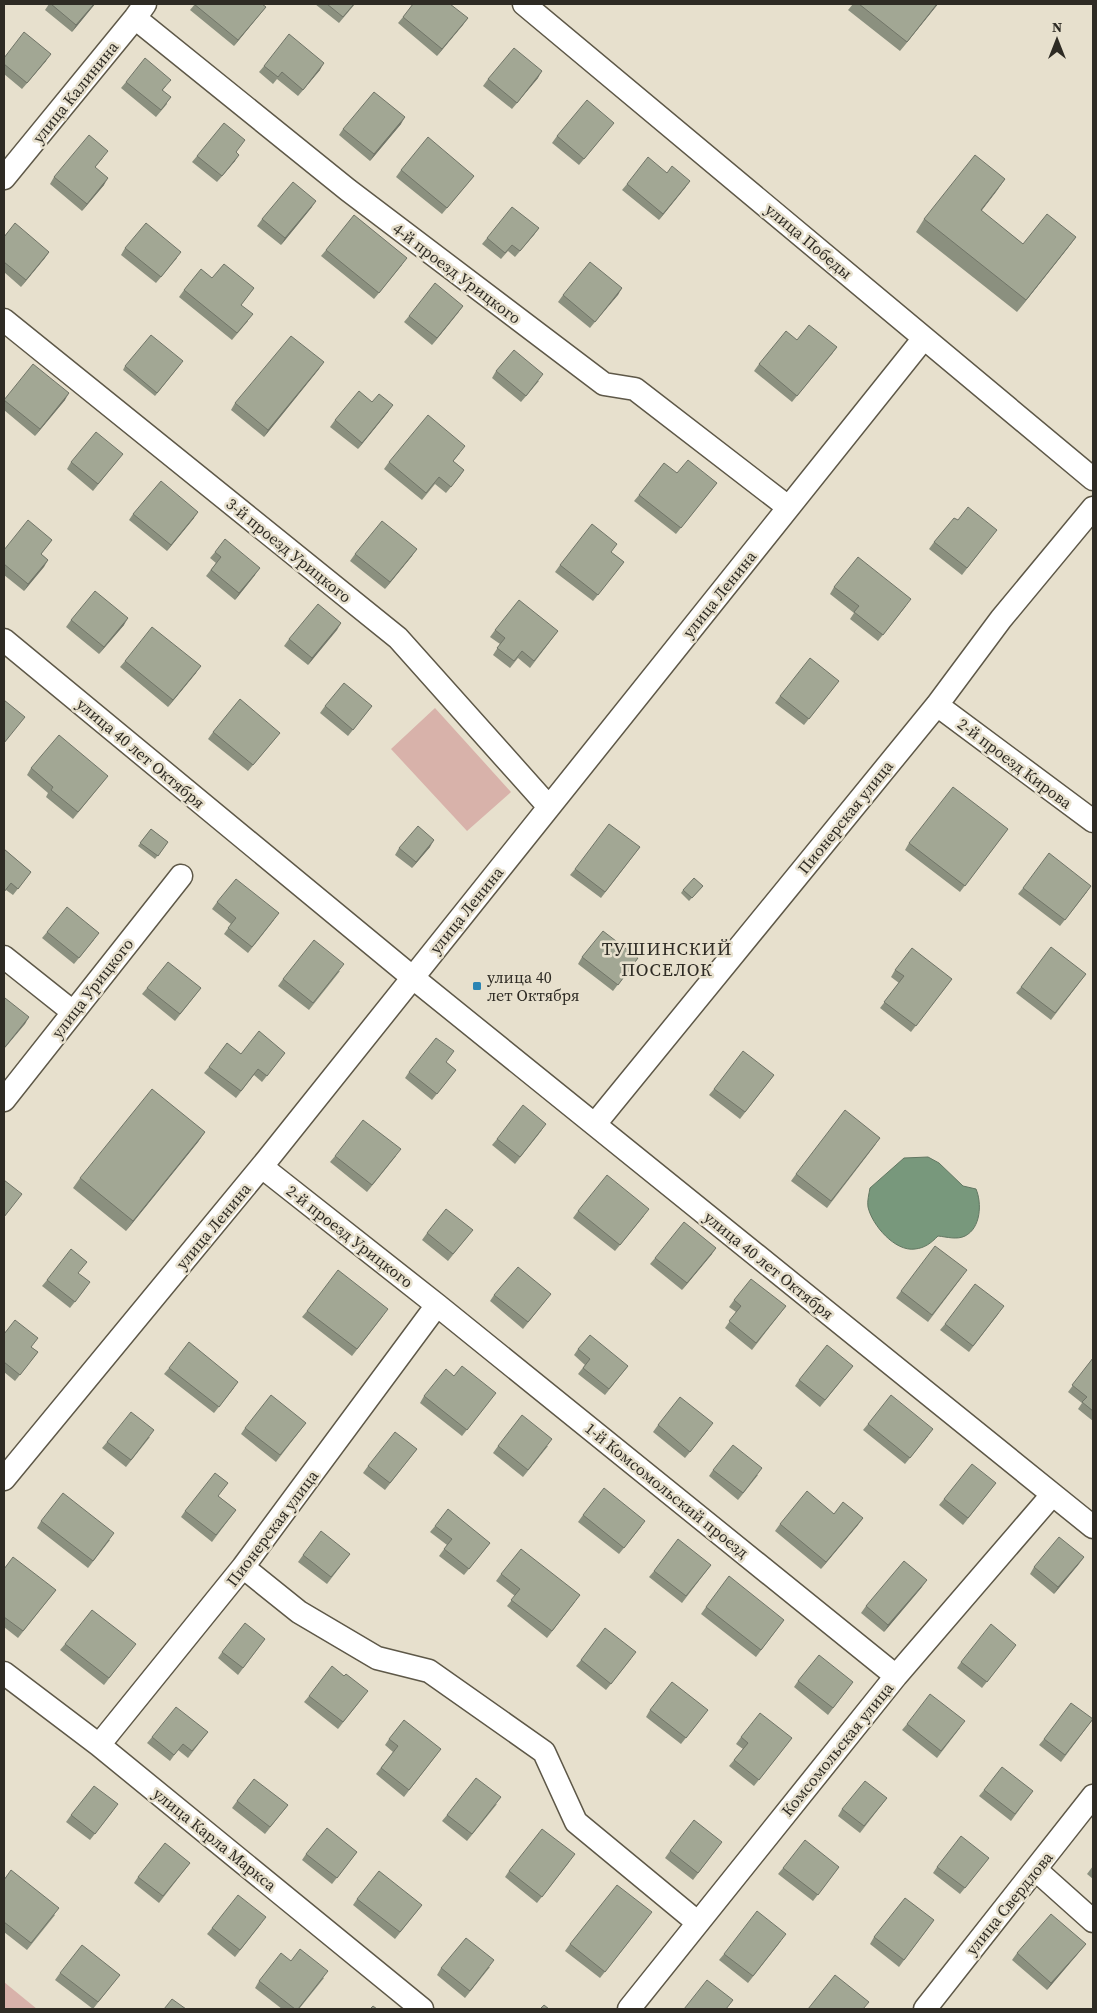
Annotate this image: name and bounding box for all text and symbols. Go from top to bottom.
north arrow [1032,15,1082,65]
text: N [1052,17,1062,37]
street label: улица Калинина [27,36,124,148]
street label: улица Победы [761,198,857,284]
street label: 4-й проезд Урицкого [388,217,526,329]
street label: 3-й проезд Урицкого [222,493,356,608]
street label: улица Ленина [677,545,762,642]
street label: улица 40 лет Октября [72,693,210,813]
street label: 2-й проезд Кирова [953,713,1077,814]
street label: Пионерская улица [792,755,898,879]
street label: улица Ленина [424,861,509,958]
street label: улица Урицкого [46,933,138,1043]
district label: ТУШИНСКИЙ ПОСЕЛОК [602,936,732,982]
place label: улица 40 лет Октября [487,966,580,1006]
marker: улица 40 лет Октября [471,980,483,992]
street label: улица Ленина [170,1178,256,1274]
street label: 2-й проезд Урицкого [282,1180,418,1293]
street label: улица 40 лет Октября [699,1206,839,1324]
street label: 1-й Комсомольский проезд [581,1417,753,1563]
street label: Пионерская улица [221,1465,324,1591]
street label: Комсомольская улица [776,1677,898,1821]
street label: улица Карла Маркса [149,1782,282,1896]
street label: улица Свердлова [960,1846,1058,1959]

